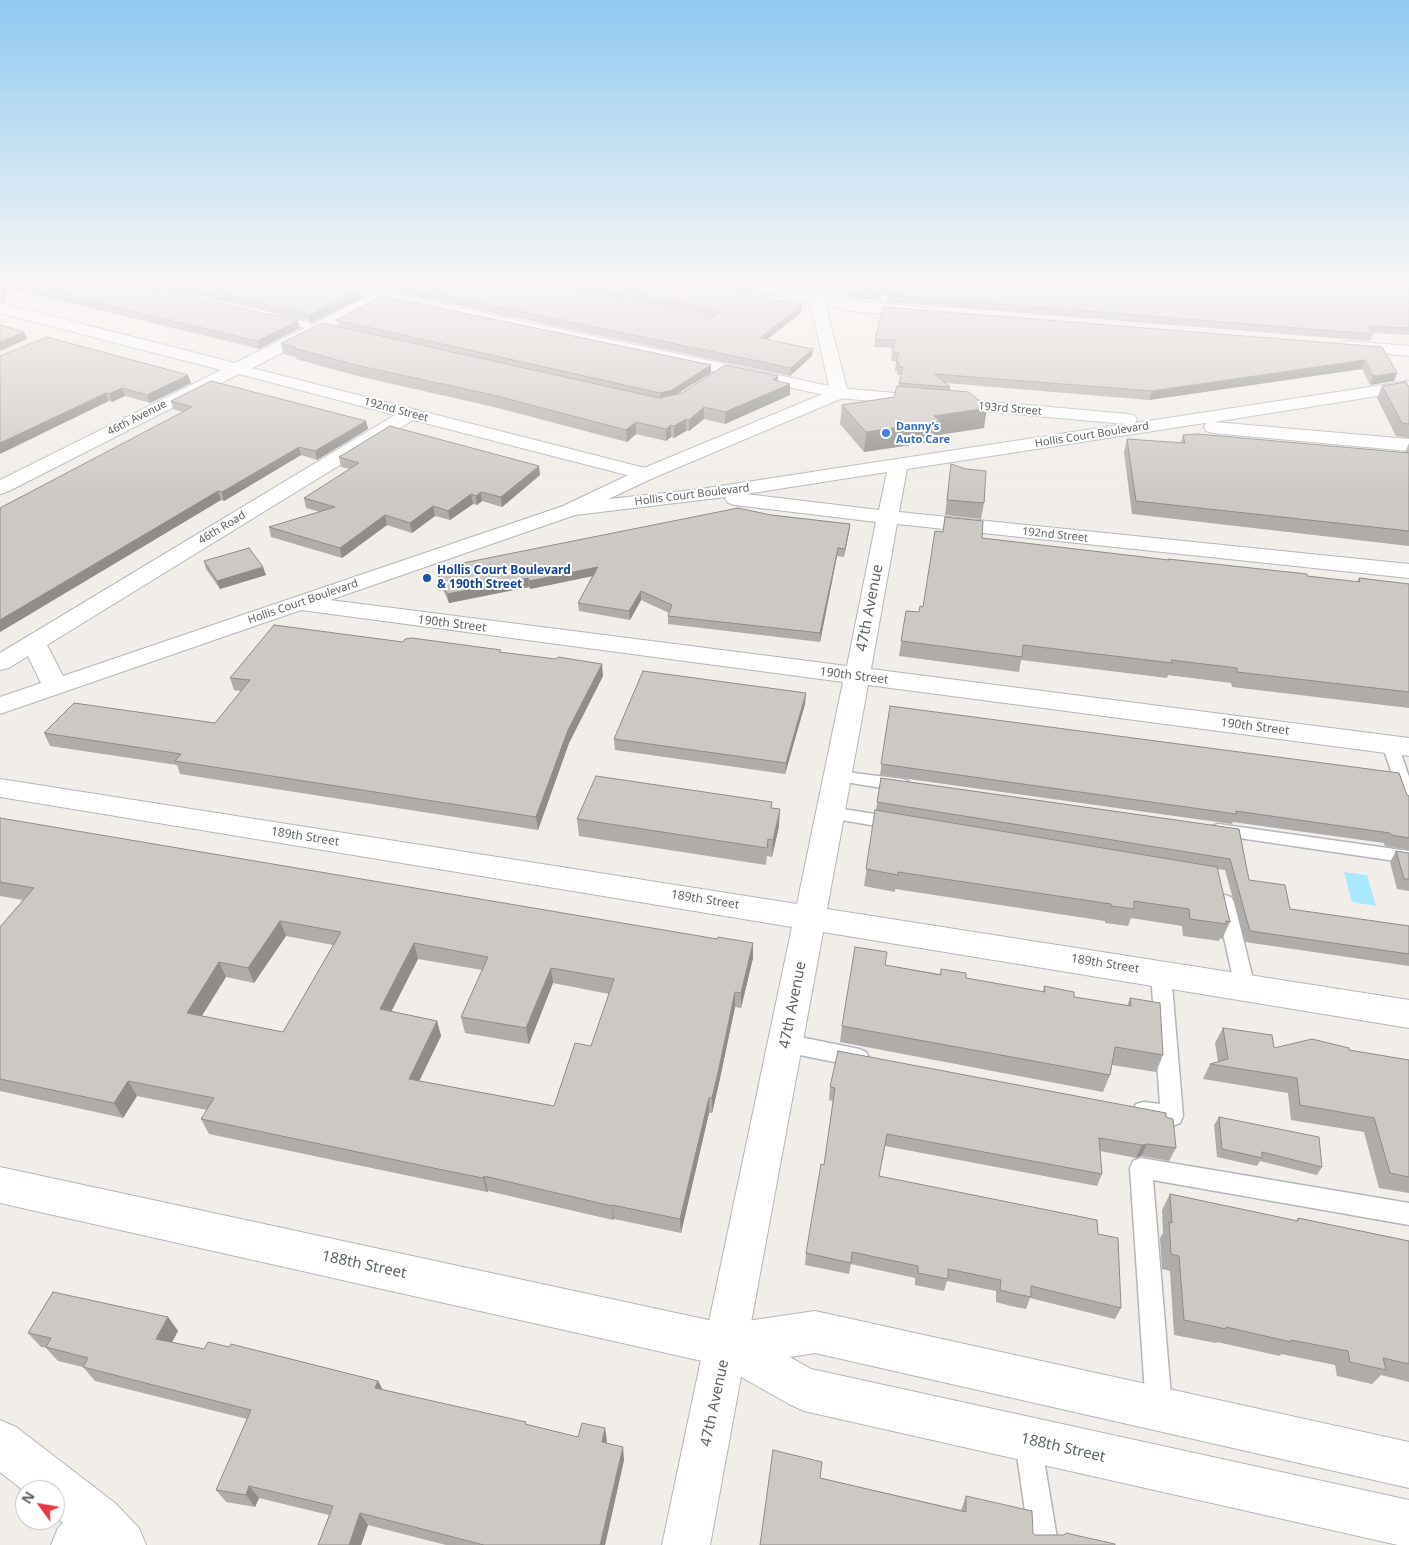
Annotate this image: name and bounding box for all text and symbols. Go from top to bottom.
street label: 192nd Street [362,395,430,425]
street label: 46th Avenue [105,397,169,439]
street label: 193rd Street [978,400,1042,418]
street label: Hollis Court Boulevard [1034,419,1150,451]
place label: Danny’s Auto Care [896,420,950,446]
marker: Danny’s Auto Care [880,427,892,439]
street label: Hollis Court Boulevard [634,481,750,509]
street label: 46th Road [196,509,248,547]
street label: 192nd Street [1021,525,1089,545]
street label: 47th Avenue [853,563,887,653]
place label: Hollis Court Boulevard & 190th Street [437,564,571,592]
marker: Hollis Court Boulevard & 190th Street [421,572,433,584]
street label: Hollis Court Boulevard [246,577,360,627]
street label: 190th Street [417,613,487,635]
street label: 190th Street [819,665,889,687]
street label: 190th Street [1220,716,1290,738]
street label: 189th Street [270,824,340,850]
street label: 189th Street [670,887,740,913]
street label: 189th Street [1070,951,1140,977]
street label: 47th Avenue [776,960,810,1050]
street label: 188th Street [320,1247,408,1283]
street label: 47th Avenue [697,1358,733,1448]
street label: 188th Street [1019,1430,1107,1466]
north arrow [15,1480,65,1530]
text: N [17,1487,39,1507]

